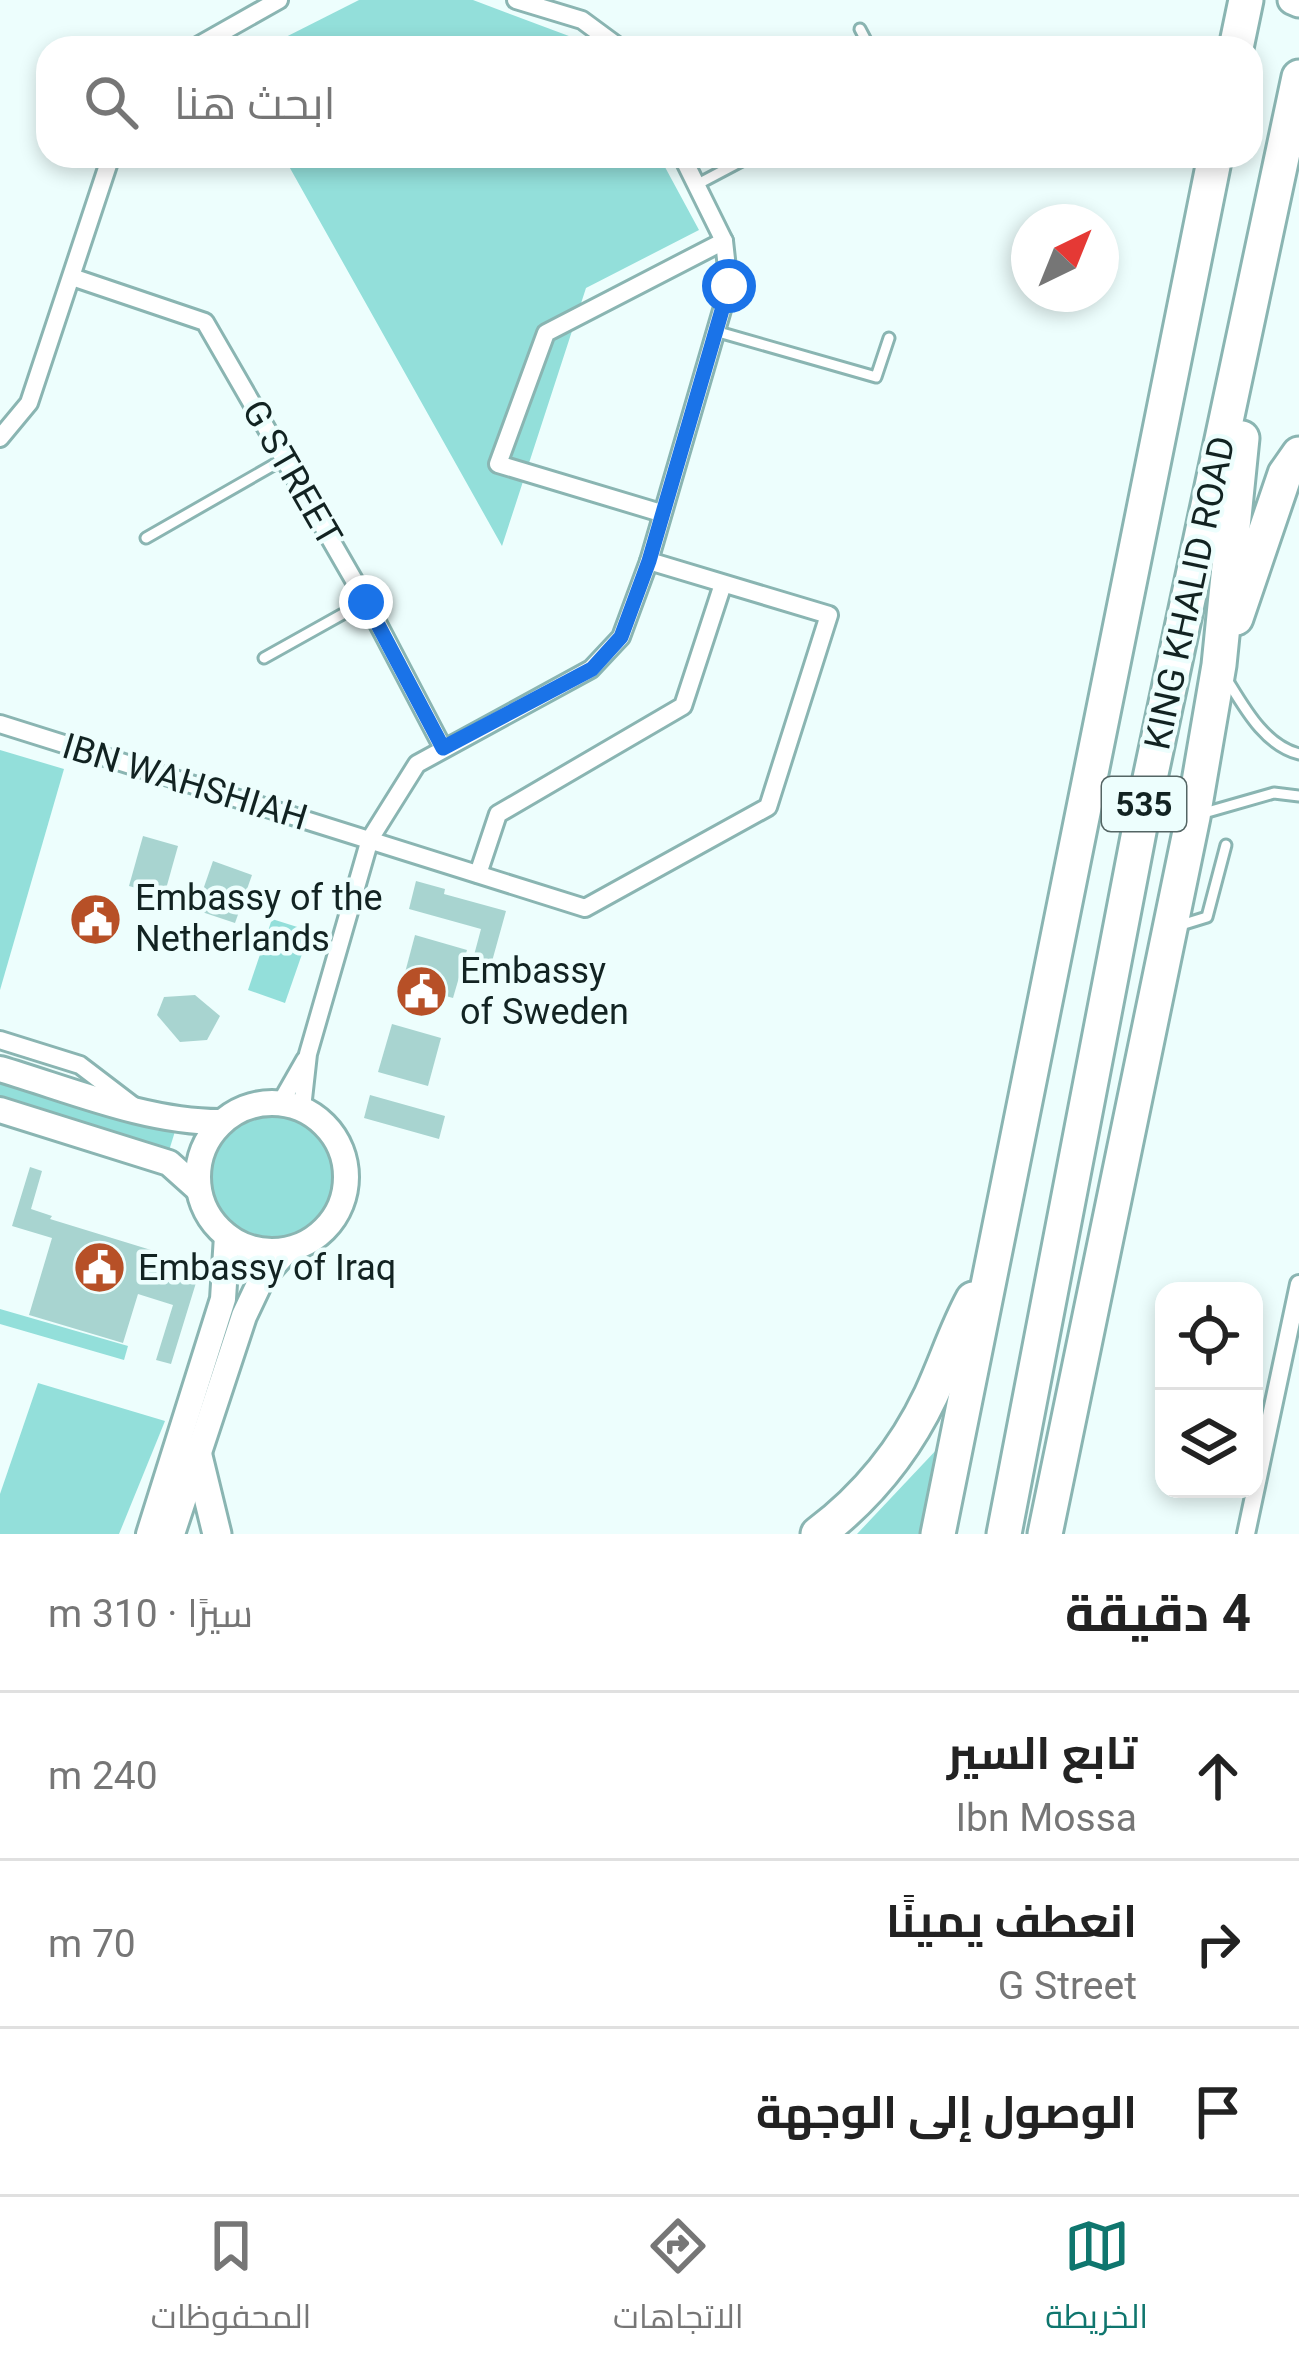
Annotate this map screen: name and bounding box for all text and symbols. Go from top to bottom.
search box [36,36,1263,168]
icon: search [78,69,144,135]
text: ابحث هنا [174,77,336,130]
north arrow [1011,204,1119,312]
route start [702,259,756,313]
street label: G STREET [234,393,350,553]
street label: KING KHALID ROAD [1136,433,1244,753]
route end [339,575,393,629]
street label: IBN WAHSHIAH [58,725,312,839]
road number: 535 [1102,777,1186,831]
place label: Embassy of the Netherlands [135,877,383,960]
public building icon: Embassy of the Netherlands [68,891,124,947]
place label: Embassy of Sweden [460,950,629,1033]
public building icon: Embassy of Sweden [393,964,449,1020]
public building icon: Embassy of Iraq [71,1240,127,1296]
place label: Embassy of Iraq [138,1247,396,1289]
map controls [1155,1282,1263,1498]
button: locate [1155,1282,1263,1390]
button: layers [1155,1390,1263,1498]
text: 4 دقيقة [1065,1584,1251,1643]
text: سيرًا · 310 m [48,1591,253,1637]
text: تابع السير [947,1727,1137,1780]
icon: ahead [1185,1743,1251,1809]
text: 240 m [48,1753,158,1799]
text: Ibn Mossa [956,1795,1137,1841]
text: انعطف يمينًا [886,1895,1137,1948]
icon: right [1185,1911,1251,1977]
text: 70 m [48,1921,136,1967]
text: G Street [998,1963,1137,2009]
icon: arrive [1185,2079,1251,2145]
text: الوصول إلى الوجهة [756,2086,1137,2139]
tab: المحفوظات [151,2213,311,2347]
tab: الاتجاهات [613,2213,744,2347]
tab: الخريطة [1045,2213,1148,2347]

